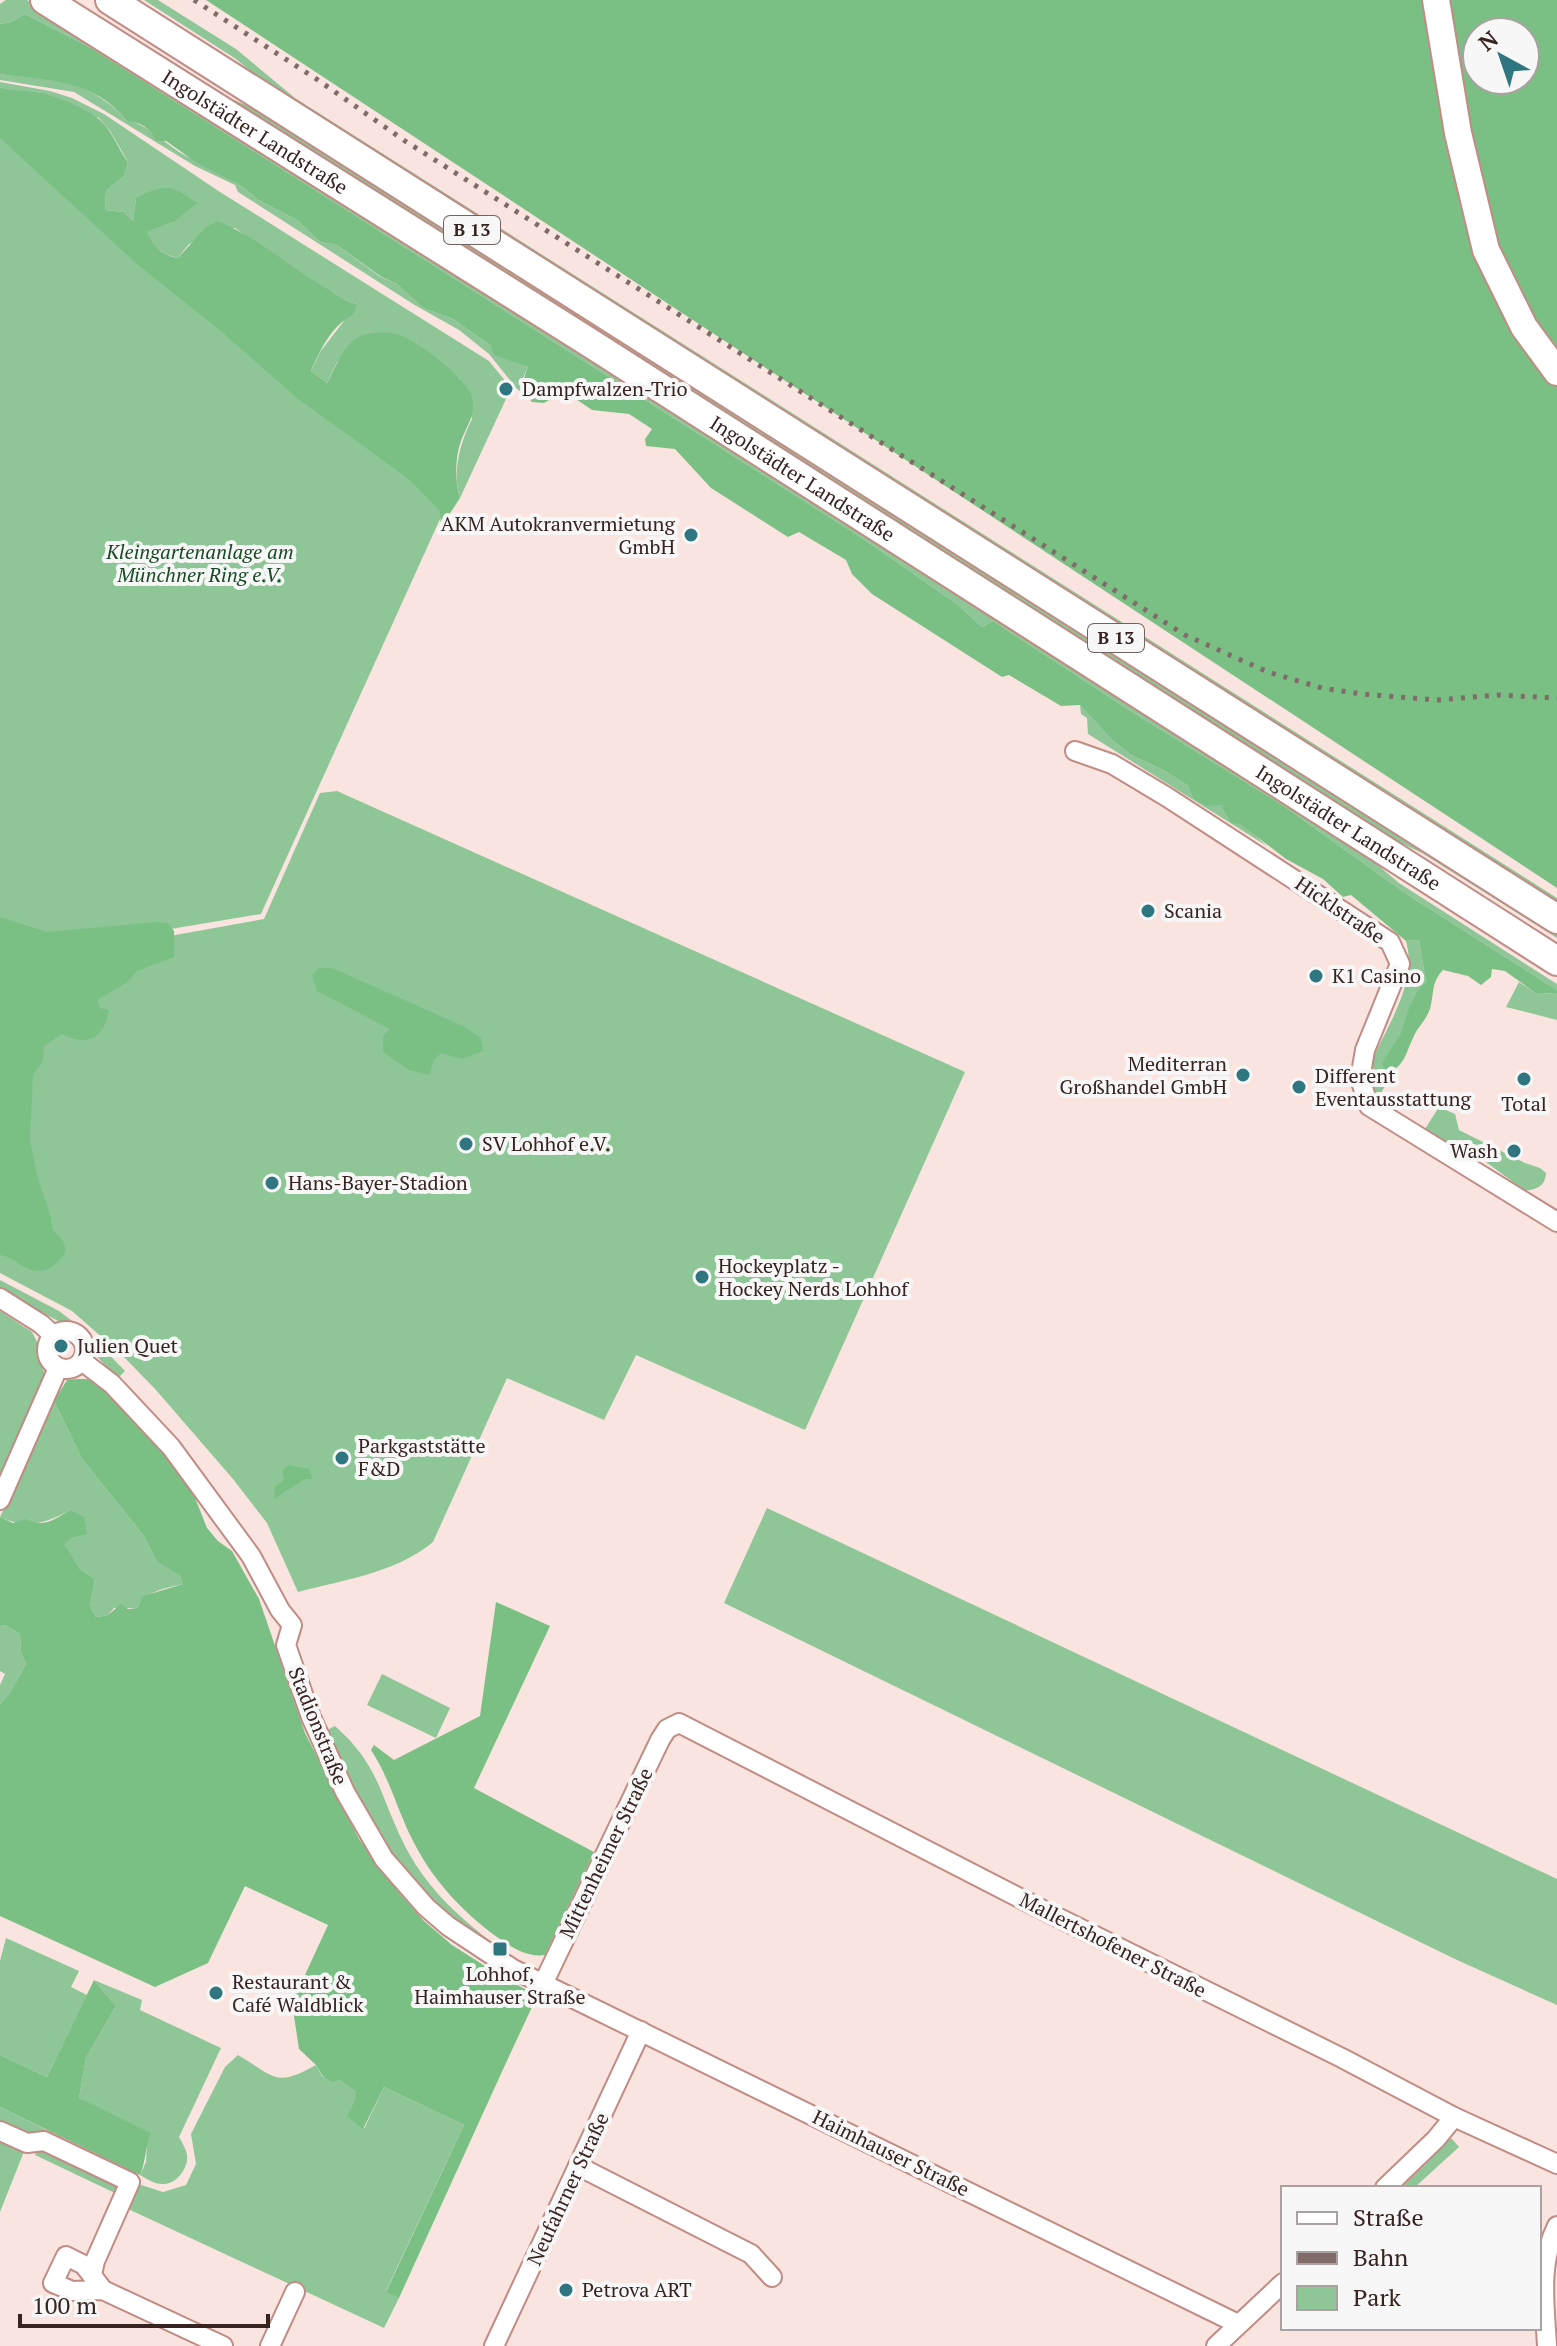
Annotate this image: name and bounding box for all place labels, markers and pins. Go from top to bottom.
place label: Dampfwalzen-Trio [522,375,688,402]
marker: Dampfwalzen-Trio [497,380,515,398]
place label: AKM Autokranvermietung GmbH [441,510,675,560]
marker: AKM Autokranvermietung GmbH [682,526,700,544]
place label: Scania [1164,897,1222,924]
marker: Scania [1139,902,1157,920]
place label: K1 Casino [1332,962,1421,989]
marker: K1 Casino [1307,967,1325,985]
place label: Mediterran Großhandel GmbH [1060,1050,1227,1100]
place label: Different Eventausstattung [1315,1062,1471,1112]
marker: Mediterran Großhandel GmbH [1234,1066,1252,1084]
marker: Total [1515,1070,1533,1088]
marker: Different Eventausstattung [1290,1078,1308,1096]
place label: Total [1501,1090,1547,1117]
place label: SV Lohhof e.V. [482,1130,611,1157]
marker: SV Lohhof e.V. [457,1135,475,1153]
place label: Wash [1450,1137,1498,1164]
marker: Wash [1505,1142,1523,1160]
place label: Hans-Bayer-Stadion [288,1169,468,1196]
marker: Hans-Bayer-Stadion [263,1174,281,1192]
place label: Hockeyplatz - Hockey Nerds Lohhof [718,1252,909,1302]
marker: Hockeyplatz - Hockey Nerds Lohhof [693,1268,711,1286]
place label: Julien Quet [77,1332,178,1359]
marker: Julien Quet [52,1337,70,1355]
place label: Parkgaststätte F&D [358,1432,486,1482]
marker: Parkgaststätte F&D [333,1449,351,1467]
marker: Lohhof, Haimhauser Straße [491,1940,509,1958]
place label: Lohhof, Haimhauser Straße [414,1960,586,2010]
place label: Restaurant & Café Waldblick [232,1968,364,2018]
marker: Restaurant & Café Waldblick [207,1984,225,2002]
place label: Petrova ART [582,2276,692,2303]
marker: Petrova ART [557,2281,575,2299]

